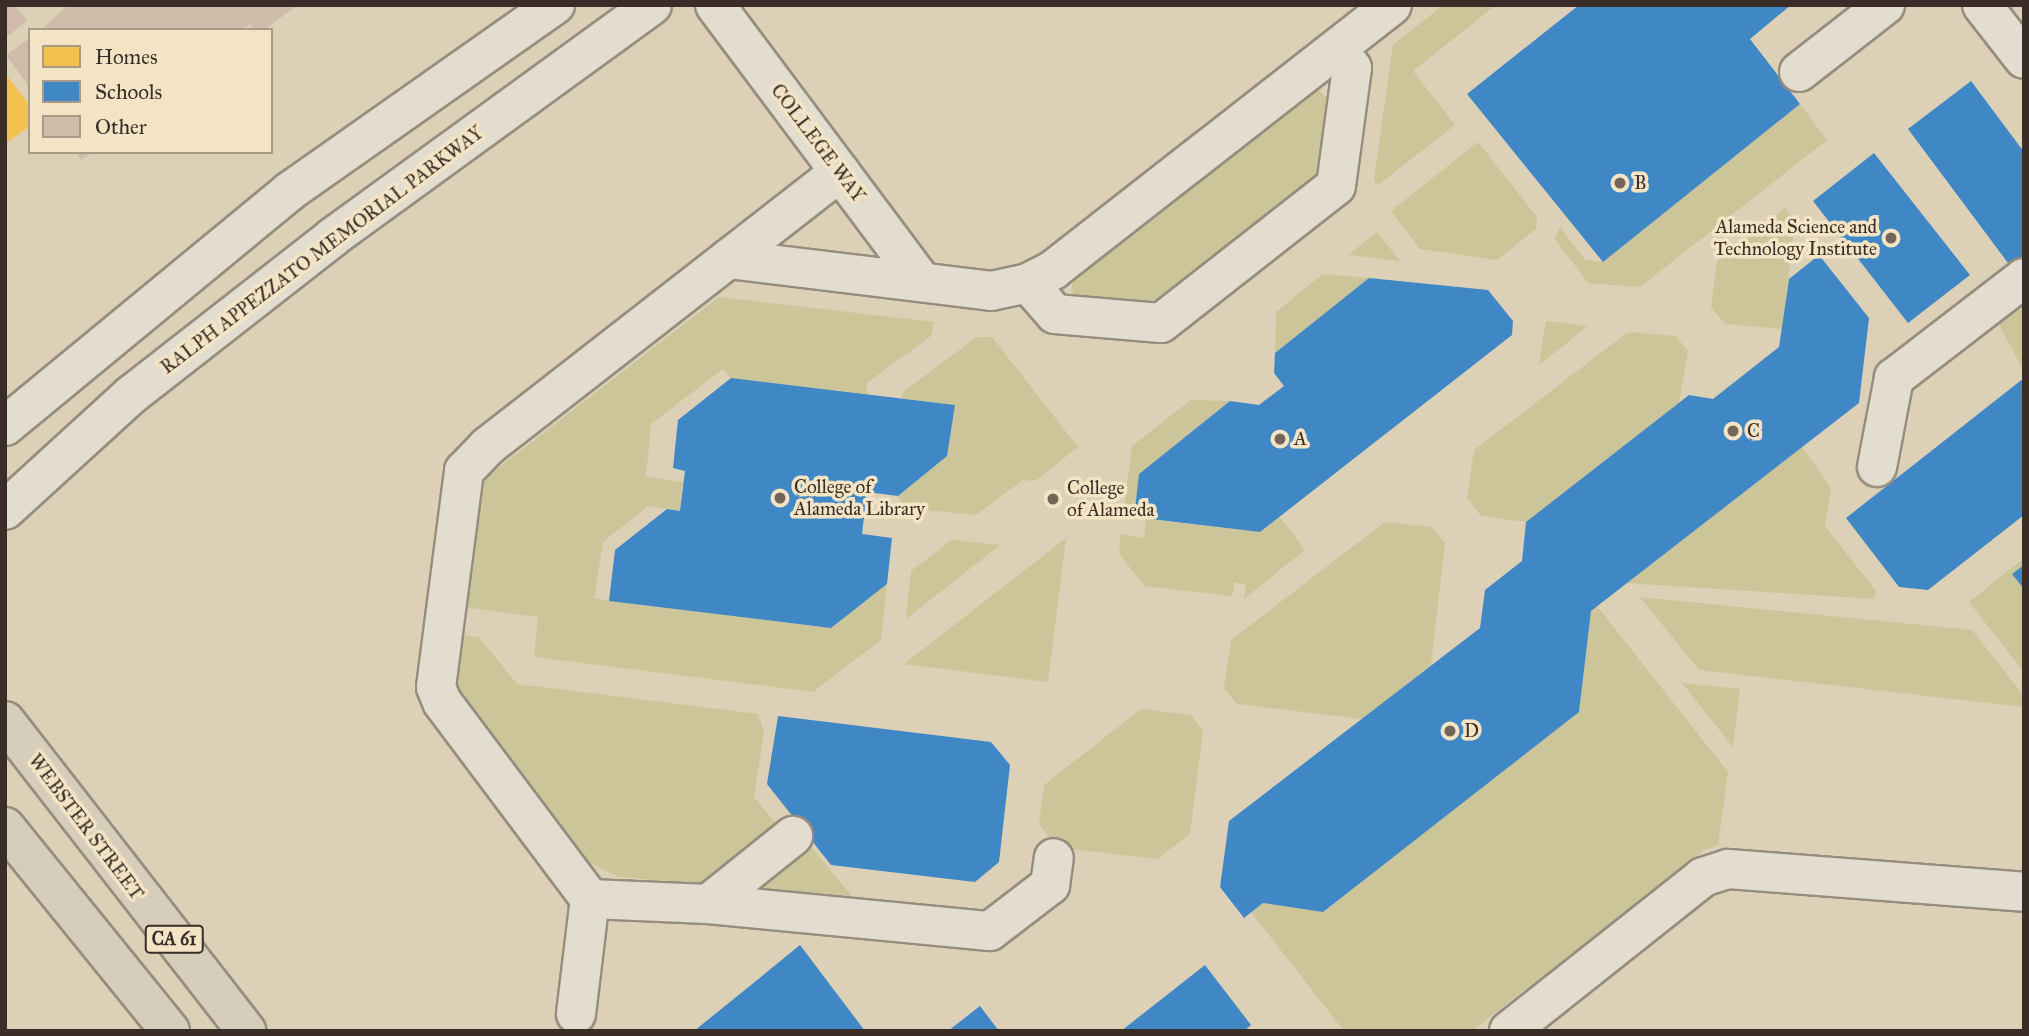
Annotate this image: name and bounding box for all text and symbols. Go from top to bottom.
legend [28,28,273,154]
text: Homes [95,44,158,70]
text: Schools [95,79,162,105]
street label: COLLEGE WAY [766,79,870,207]
text: Other [95,114,147,140]
street label: RALPH APPEZZATO MEMORIAL PARKWAY [156,121,488,379]
place label: B [1634,172,1647,194]
marker: B [1612,175,1628,191]
place label: Alameda Science and Technology Institute [1714,216,1877,260]
marker: Alameda Science and Technology Institute [1883,230,1899,246]
place label: C [1747,420,1760,442]
marker: C [1725,423,1741,439]
place label: A [1294,428,1307,450]
marker: A [1272,431,1288,447]
place label: College of Alameda Library [794,476,925,520]
place label: College of Alameda [1067,477,1154,521]
marker: College of Alameda Library [772,490,788,506]
marker: College of Alameda [1045,491,1061,507]
place label: D [1464,720,1479,742]
marker: D [1442,723,1458,739]
street label: WEBSTER STREET [24,750,148,904]
road number: CA 61 [144,924,204,954]

